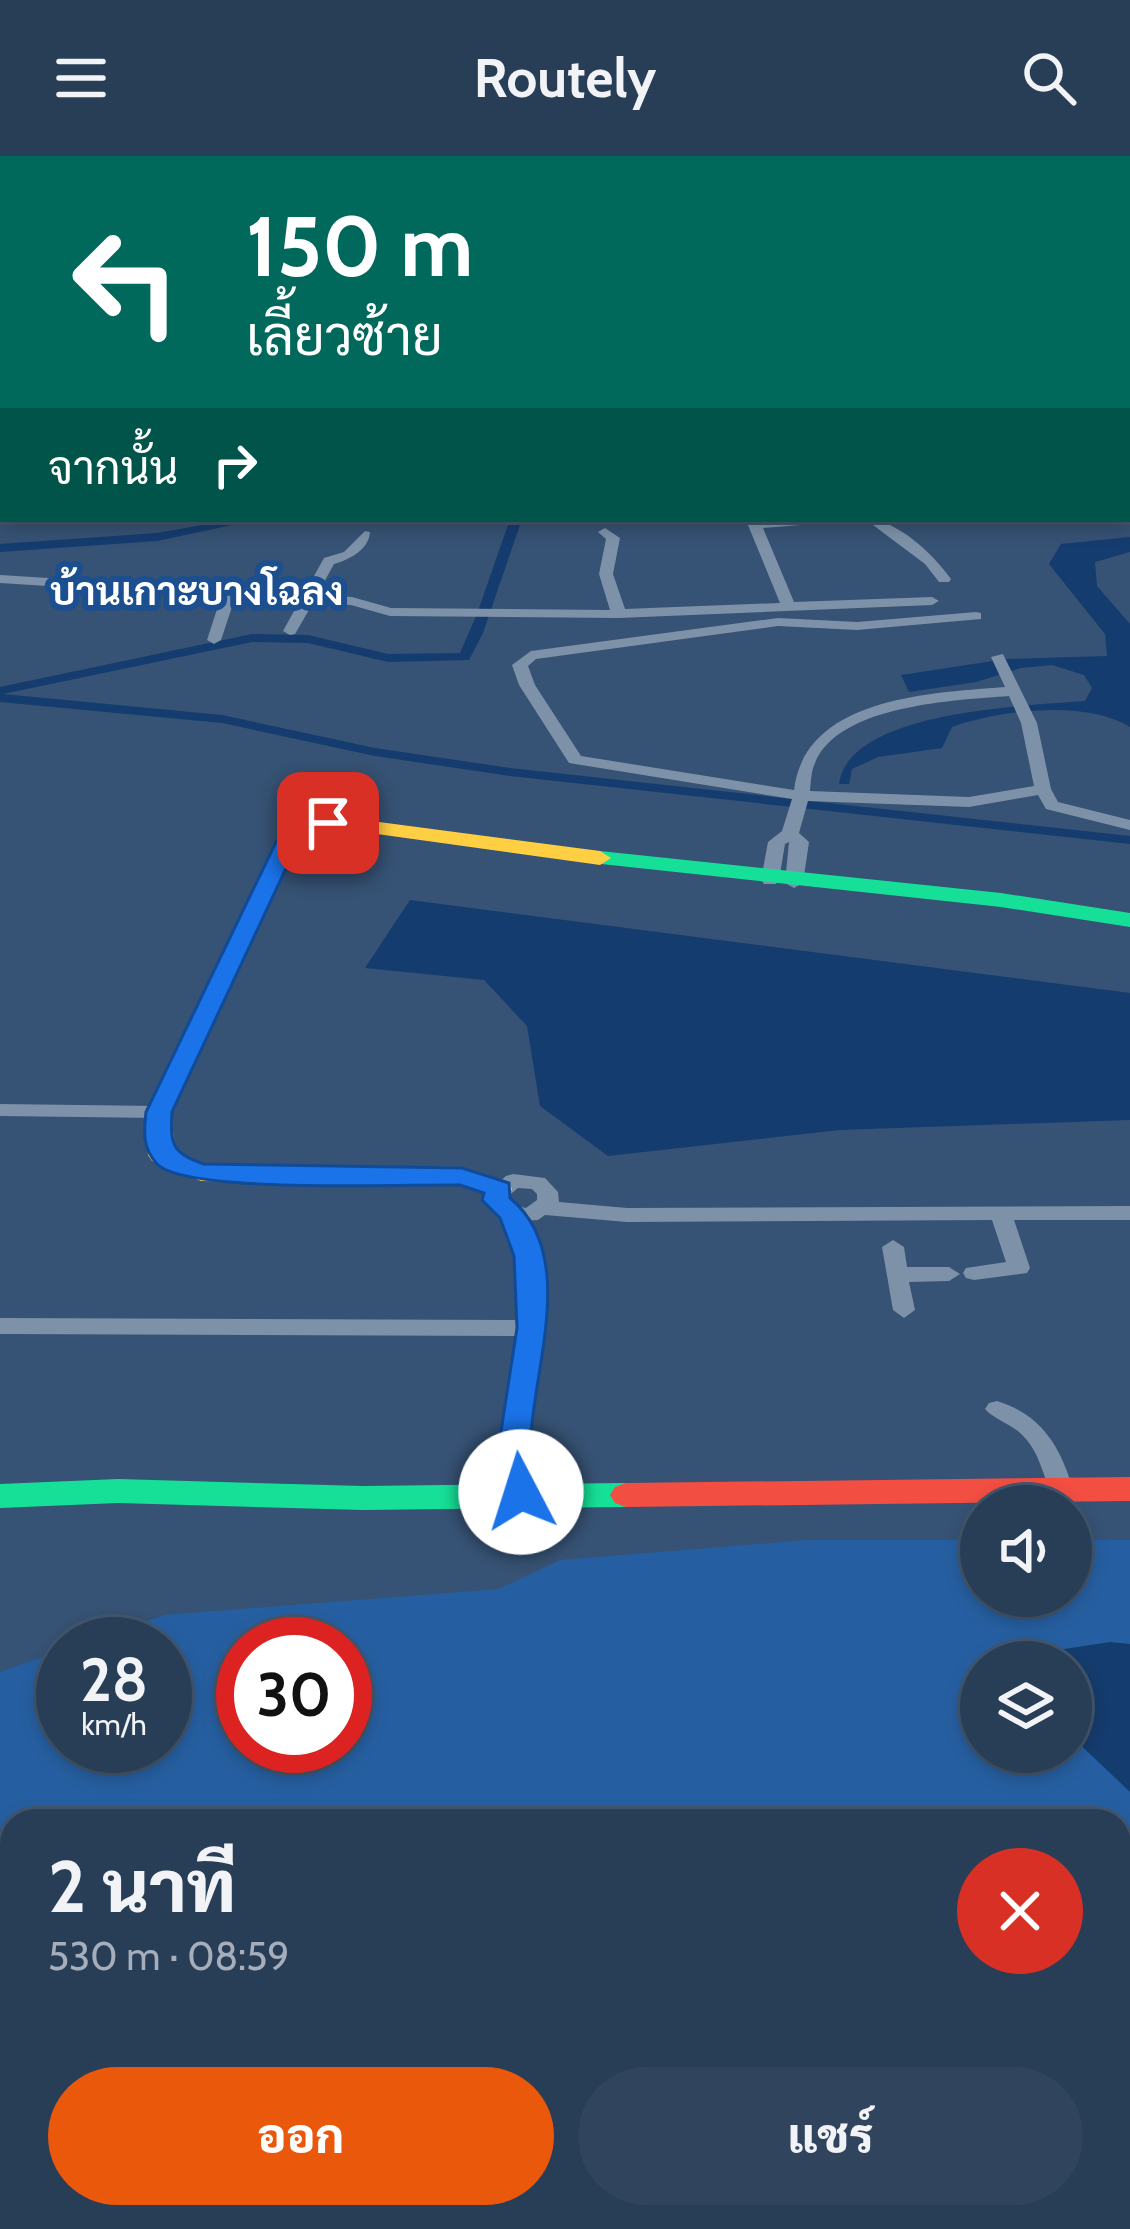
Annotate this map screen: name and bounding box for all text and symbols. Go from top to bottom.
icon: menu [48,45,114,111]
text: Routely [474,45,656,111]
icon: search [1016,45,1082,111]
text: 150 m [246,195,473,297]
icon: left [48,204,204,360]
text: เลี้ยวซ้าย [246,303,443,369]
icon: right [202,432,268,498]
text: จากนั้น [48,441,178,495]
district label: บ้านเกาะบางโฉลง [50,566,344,615]
pin [277,772,379,874]
icon: arrive [295,790,361,856]
position arrow [458,1429,584,1555]
map controls [960,1485,1092,1773]
button: sound [960,1485,1092,1617]
speed limit sign: 30 [216,1617,372,1773]
button: layers [960,1641,1092,1773]
text: 28 [80,1643,148,1716]
text: km/h [81,1706,147,1743]
text: 2 นาที [48,1843,236,1930]
button: close [957,1848,1083,1974]
text: 530 m · 08:59 [48,1932,289,1980]
button: ออก [48,2067,554,2205]
button: แชร์ [578,2067,1083,2205]

